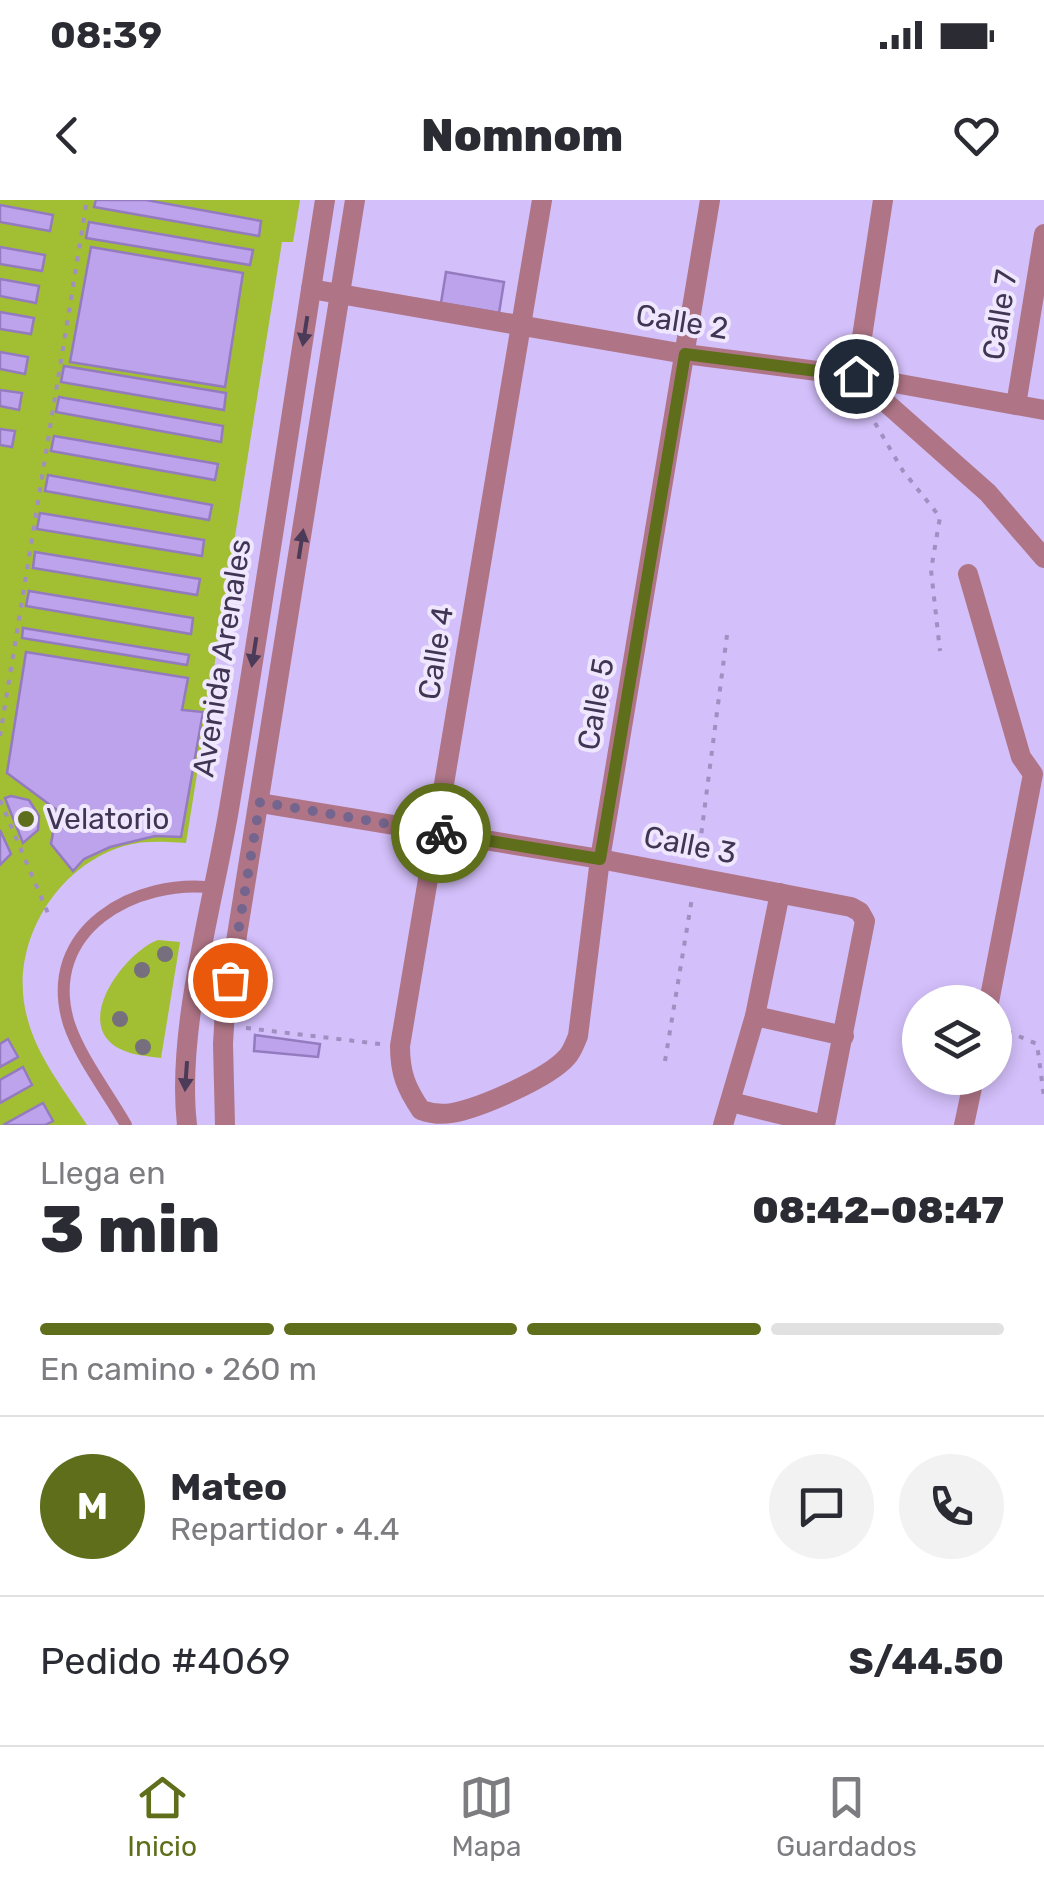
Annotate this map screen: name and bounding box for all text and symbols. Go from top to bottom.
text: 08:39 [50,12,162,58]
icon: back [40,108,95,163]
icon: heart [949,108,1004,163]
text: Nomnom [421,109,623,162]
street label: Calle 7 [975,267,1025,363]
street label: Calle 2 [633,297,731,347]
one-way arrow [296,316,312,347]
pin [814,334,899,419]
icon: home [829,349,884,404]
one-way arrow [293,527,309,559]
street label: Avenida Arenales [185,536,259,780]
street label: Calle 4 [411,604,461,702]
one-way arrow [245,637,261,668]
street label: Calle 5 [570,655,622,753]
courier [391,783,491,883]
place label: Velatorio [46,801,169,837]
icon: bike [414,806,469,861]
marker: Velatorio [15,808,37,830]
street label: Calle 3 [641,818,739,872]
pin [188,938,273,1023]
icon: bag [203,953,258,1008]
map controls [902,985,1012,1095]
button: layers [902,985,1012,1095]
one-way arrow [178,1061,194,1093]
text: Llega en [40,1154,166,1192]
text: 08:42–08:47 [752,1187,1004,1233]
text: 3 min [40,1191,220,1268]
text: En camino · 260 m [40,1350,317,1388]
button: chat [769,1454,874,1559]
button: phone [899,1454,1004,1559]
text: Mateo [170,1464,287,1510]
text: M [77,1483,108,1529]
text: Repartidor · 4.4 [170,1510,400,1548]
text: Pedido #4069 [40,1638,291,1684]
text: S/44.50 [848,1638,1004,1684]
tab: Inicio [127,1770,197,1863]
tab: Mapa [452,1770,521,1863]
tab: Guardados [776,1770,917,1863]

